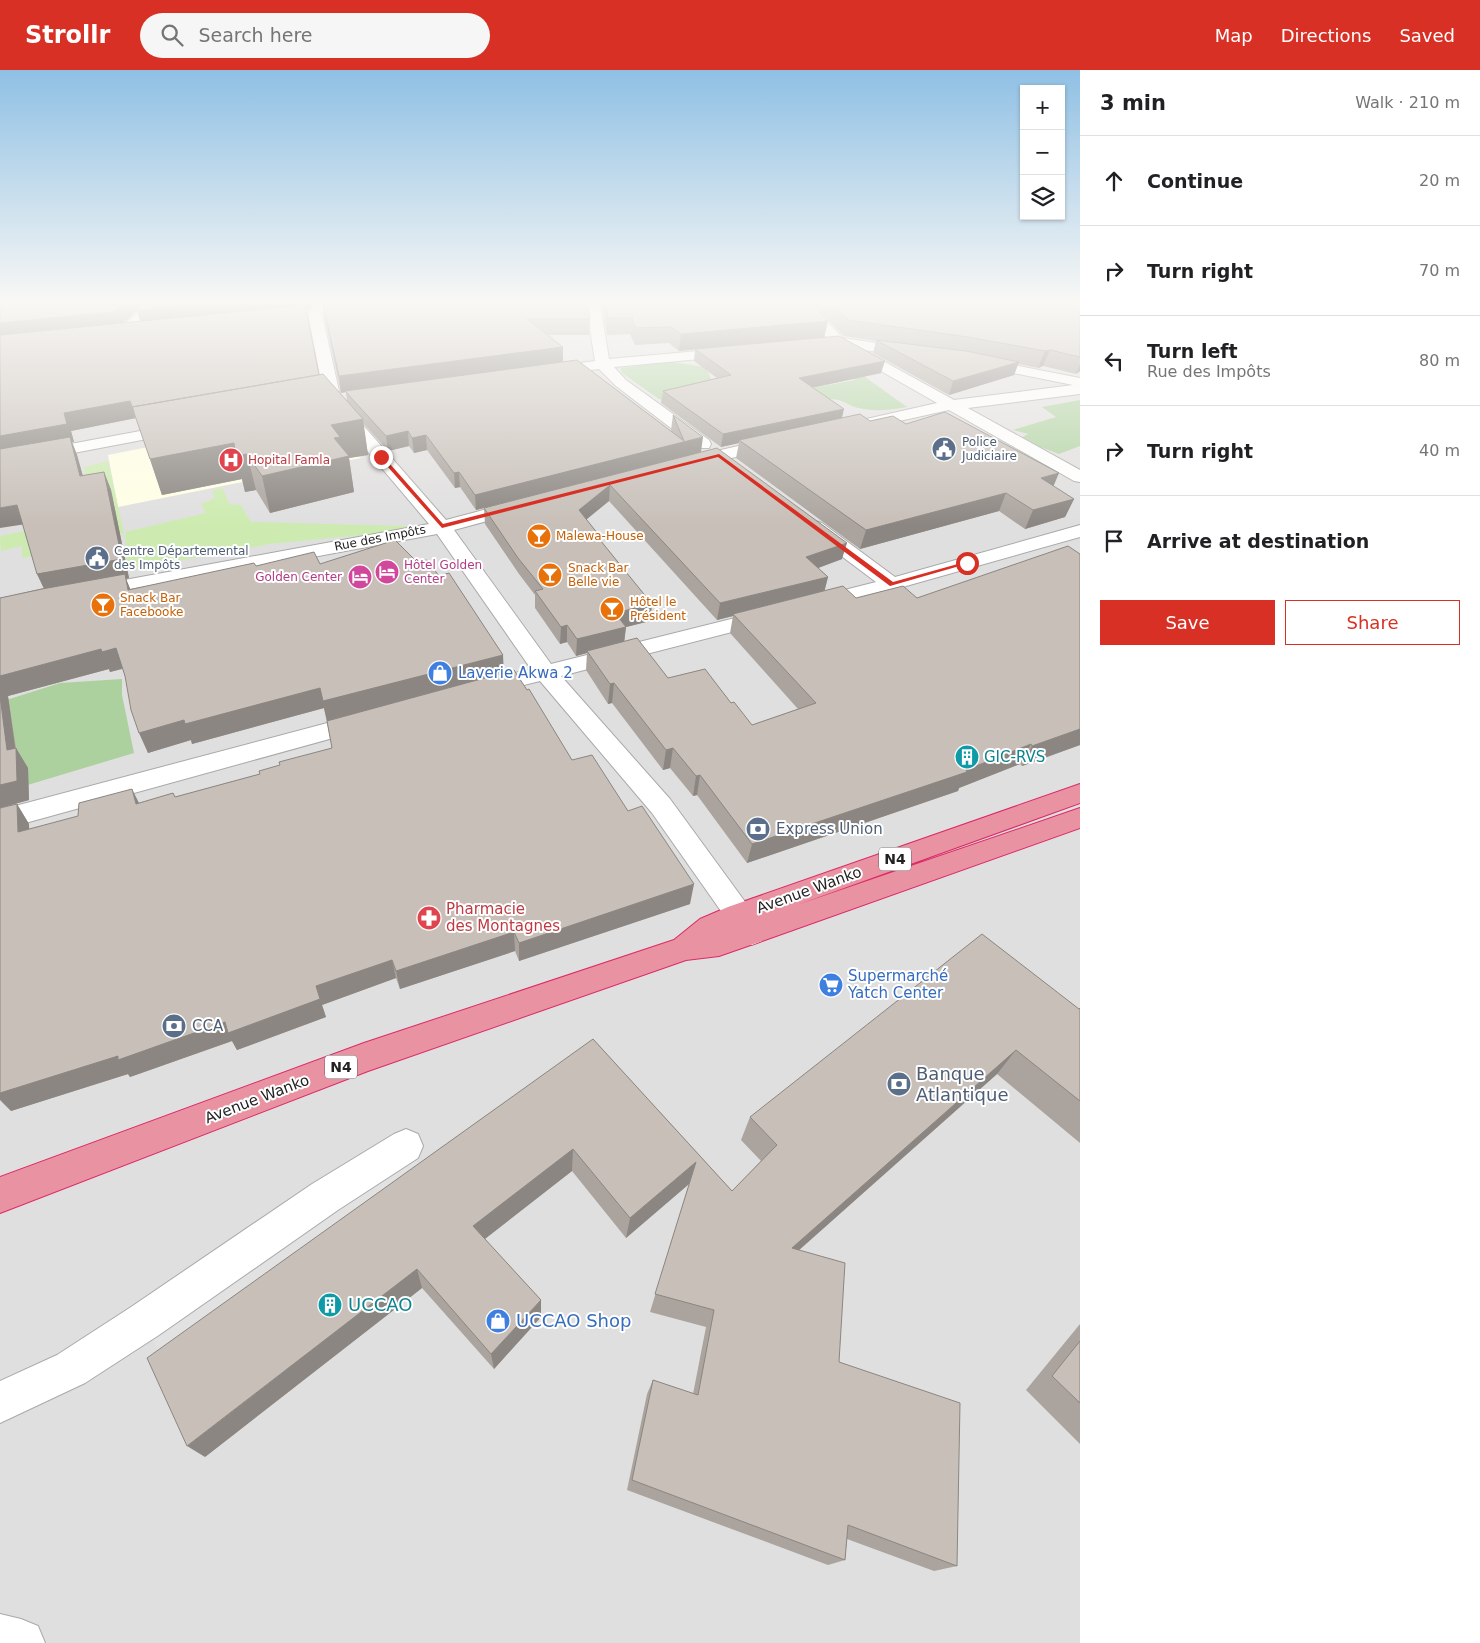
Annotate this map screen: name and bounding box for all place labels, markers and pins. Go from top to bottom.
place label: Police Judiciaire [961,435,1017,463]
public building icon: Police Judiciaire [931,436,957,462]
hospital icon: Hopital Famla [218,447,244,473]
place label: Hopital Famla [248,453,330,467]
bar icon: Malewa-House [526,523,552,549]
place label: Malewa-House [556,529,644,543]
place label: Centre Départemental des Impôts [114,544,249,572]
public building icon: Centre Départemental des Impôts [84,545,110,571]
place label: Hôtel Golden Center [404,558,482,586]
hotel icon: Hôtel Golden Center [374,559,400,585]
place label: Snack Bar Belle vie [568,561,629,589]
bar icon: Snack Bar Belle vie [537,562,563,588]
hotel icon: Golden Center [347,564,373,590]
place label: Golden Center [255,570,342,584]
place label: Snack Bar Facebooke [120,591,183,619]
bar icon: Snack Bar Facebooke [90,592,116,618]
place label: Hôtel le Président [630,595,686,623]
bar icon: Hôtel le Président [599,596,625,622]
shop icon: Laverie Akwa 2 [427,660,453,686]
place label: Laverie Akwa 2 [458,664,573,682]
building icon: GIC-RVS [954,744,980,770]
place label: GIC-RVS [984,748,1045,766]
bank icon: Express Union [745,816,771,842]
place label: Express Union [776,820,883,838]
place label: Pharmacie des Montagnes [446,900,560,935]
pharmacy icon: Pharmacie des Montagnes [416,905,442,931]
place label: Supermarché Yatch Center [847,967,948,1002]
supermarket icon: Supermarché Yatch Center [818,972,844,998]
bank icon: CCA [161,1013,187,1039]
place label: CCA [192,1017,224,1035]
place label: Banque Atlantique [916,1063,1008,1105]
bank icon: Banque Atlantique [886,1071,912,1097]
building icon: UCCAO [317,1292,343,1318]
place label: UCCAO [348,1294,412,1315]
shop icon: UCCAO Shop [485,1308,511,1334]
place label: UCCAO Shop [516,1310,631,1331]

